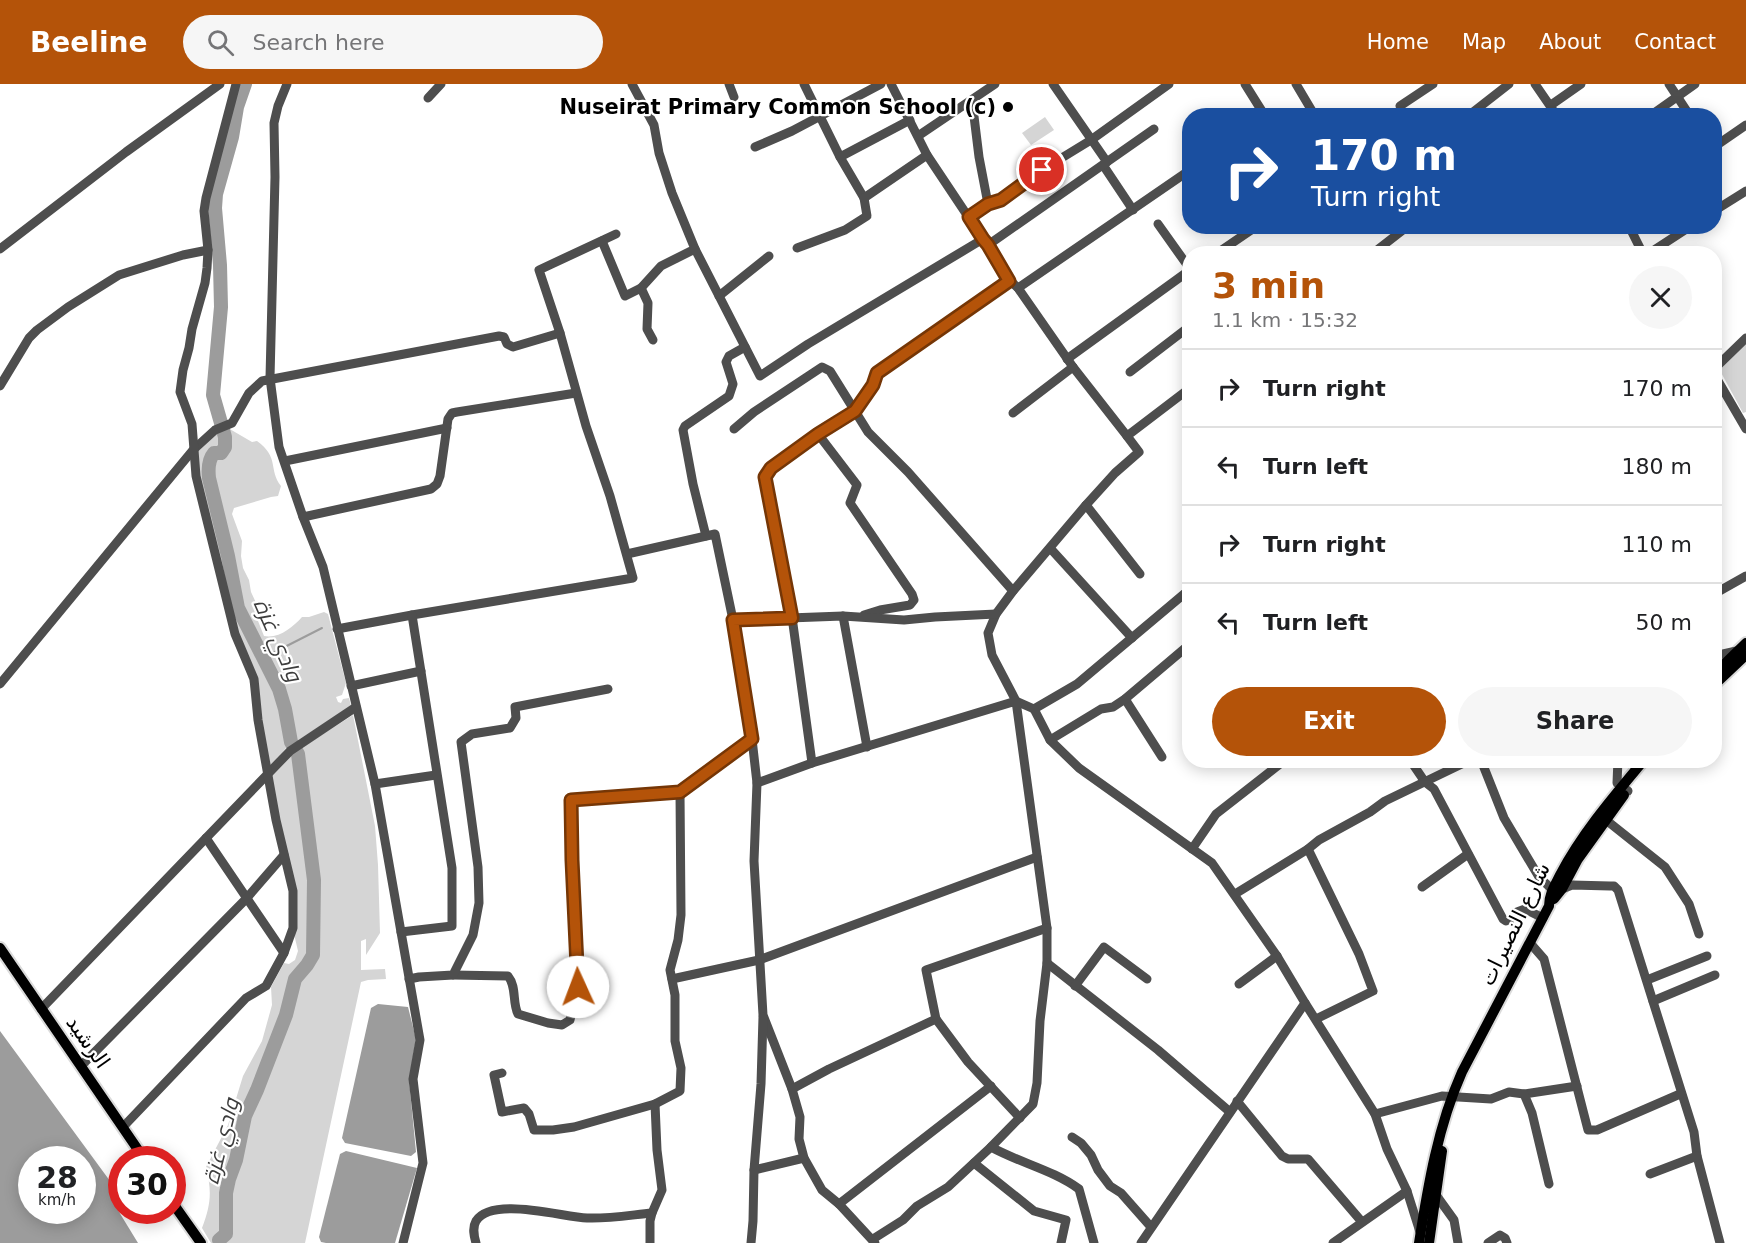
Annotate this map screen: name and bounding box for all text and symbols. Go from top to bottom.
search box [183,15,603,69]
text: Beeline [30,26,147,59]
icon: search [204,26,237,59]
text: Search here [252,30,385,55]
text: Home [1367,30,1429,54]
text: Map [1462,30,1506,54]
text: About [1539,30,1601,54]
text: Contact [1634,30,1716,54]
place label: Nuseirat Primary Common School (c) [559,95,996,119]
marker: Nuseirat Primary Common School (c) [1001,100,1015,114]
text: 170 m [1311,131,1457,180]
icon: right [1212,132,1290,210]
pin [1016,144,1067,195]
icon: arrive [1025,153,1058,186]
text: Turn right [1311,181,1440,212]
text: 3 min [1212,265,1325,306]
button: close [1629,266,1692,329]
text: 1.1 km · 15:32 [1212,308,1358,332]
icon: right [1212,372,1245,405]
text: Turn right [1263,376,1386,401]
text: 170 m [1622,376,1692,401]
icon: left [1212,450,1245,483]
text: Turn left [1263,454,1368,479]
text: 180 m [1622,454,1692,479]
icon: right [1212,528,1245,561]
text: Turn right [1263,532,1386,557]
text: 110 m [1622,532,1692,557]
water label: وادي غزة [244,595,308,689]
icon: left [1212,606,1245,639]
text: Turn left [1263,610,1368,635]
text: 50 m [1636,610,1692,635]
button: Exit [1212,687,1446,756]
button: Share [1458,687,1692,756]
street label: شارع النصيرات [1475,859,1555,989]
position arrow [546,955,610,1019]
street label: الرشيد [61,1011,115,1073]
water label: وادي غزة [198,1093,249,1188]
speed limit sign: 30 [108,1146,186,1224]
text: 28 [36,1160,78,1195]
text: km/h [38,1191,76,1209]

